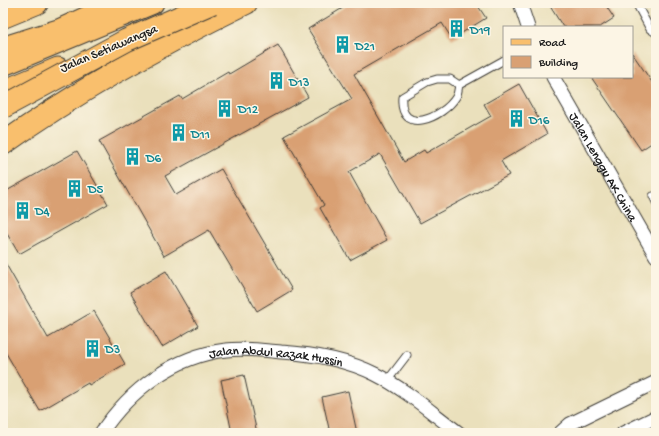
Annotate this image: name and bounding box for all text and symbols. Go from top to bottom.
building icon: D19 [447,19,467,39]
street label: Jalan Setiawangsa [58,22,161,77]
place label: D19 [469,24,491,39]
legend [503,26,633,78]
building icon: D21 [332,35,352,55]
text: Road [539,37,566,51]
place label: D21 [354,40,375,55]
text: Building [538,57,578,71]
building icon: D13 [266,71,286,91]
place label: D13 [288,76,310,91]
building icon: D12 [215,98,235,118]
place label: D12 [237,103,259,118]
building icon: D16 [506,109,526,129]
street label: Jalan Lenggu AK China [565,110,640,225]
place label: D16 [528,114,550,129]
building icon: D11 [168,123,188,143]
place label: D11 [190,128,210,143]
building icon: D6 [123,147,143,167]
place label: D6 [145,152,161,167]
building icon: D5 [65,178,85,198]
place label: D5 [87,183,103,198]
building icon: D4 [12,200,32,220]
place label: D4 [34,205,50,220]
building icon: D3 [82,338,102,358]
place label: D3 [104,343,120,358]
street label: Jalan Abdul Razak Hussin [208,344,345,372]

